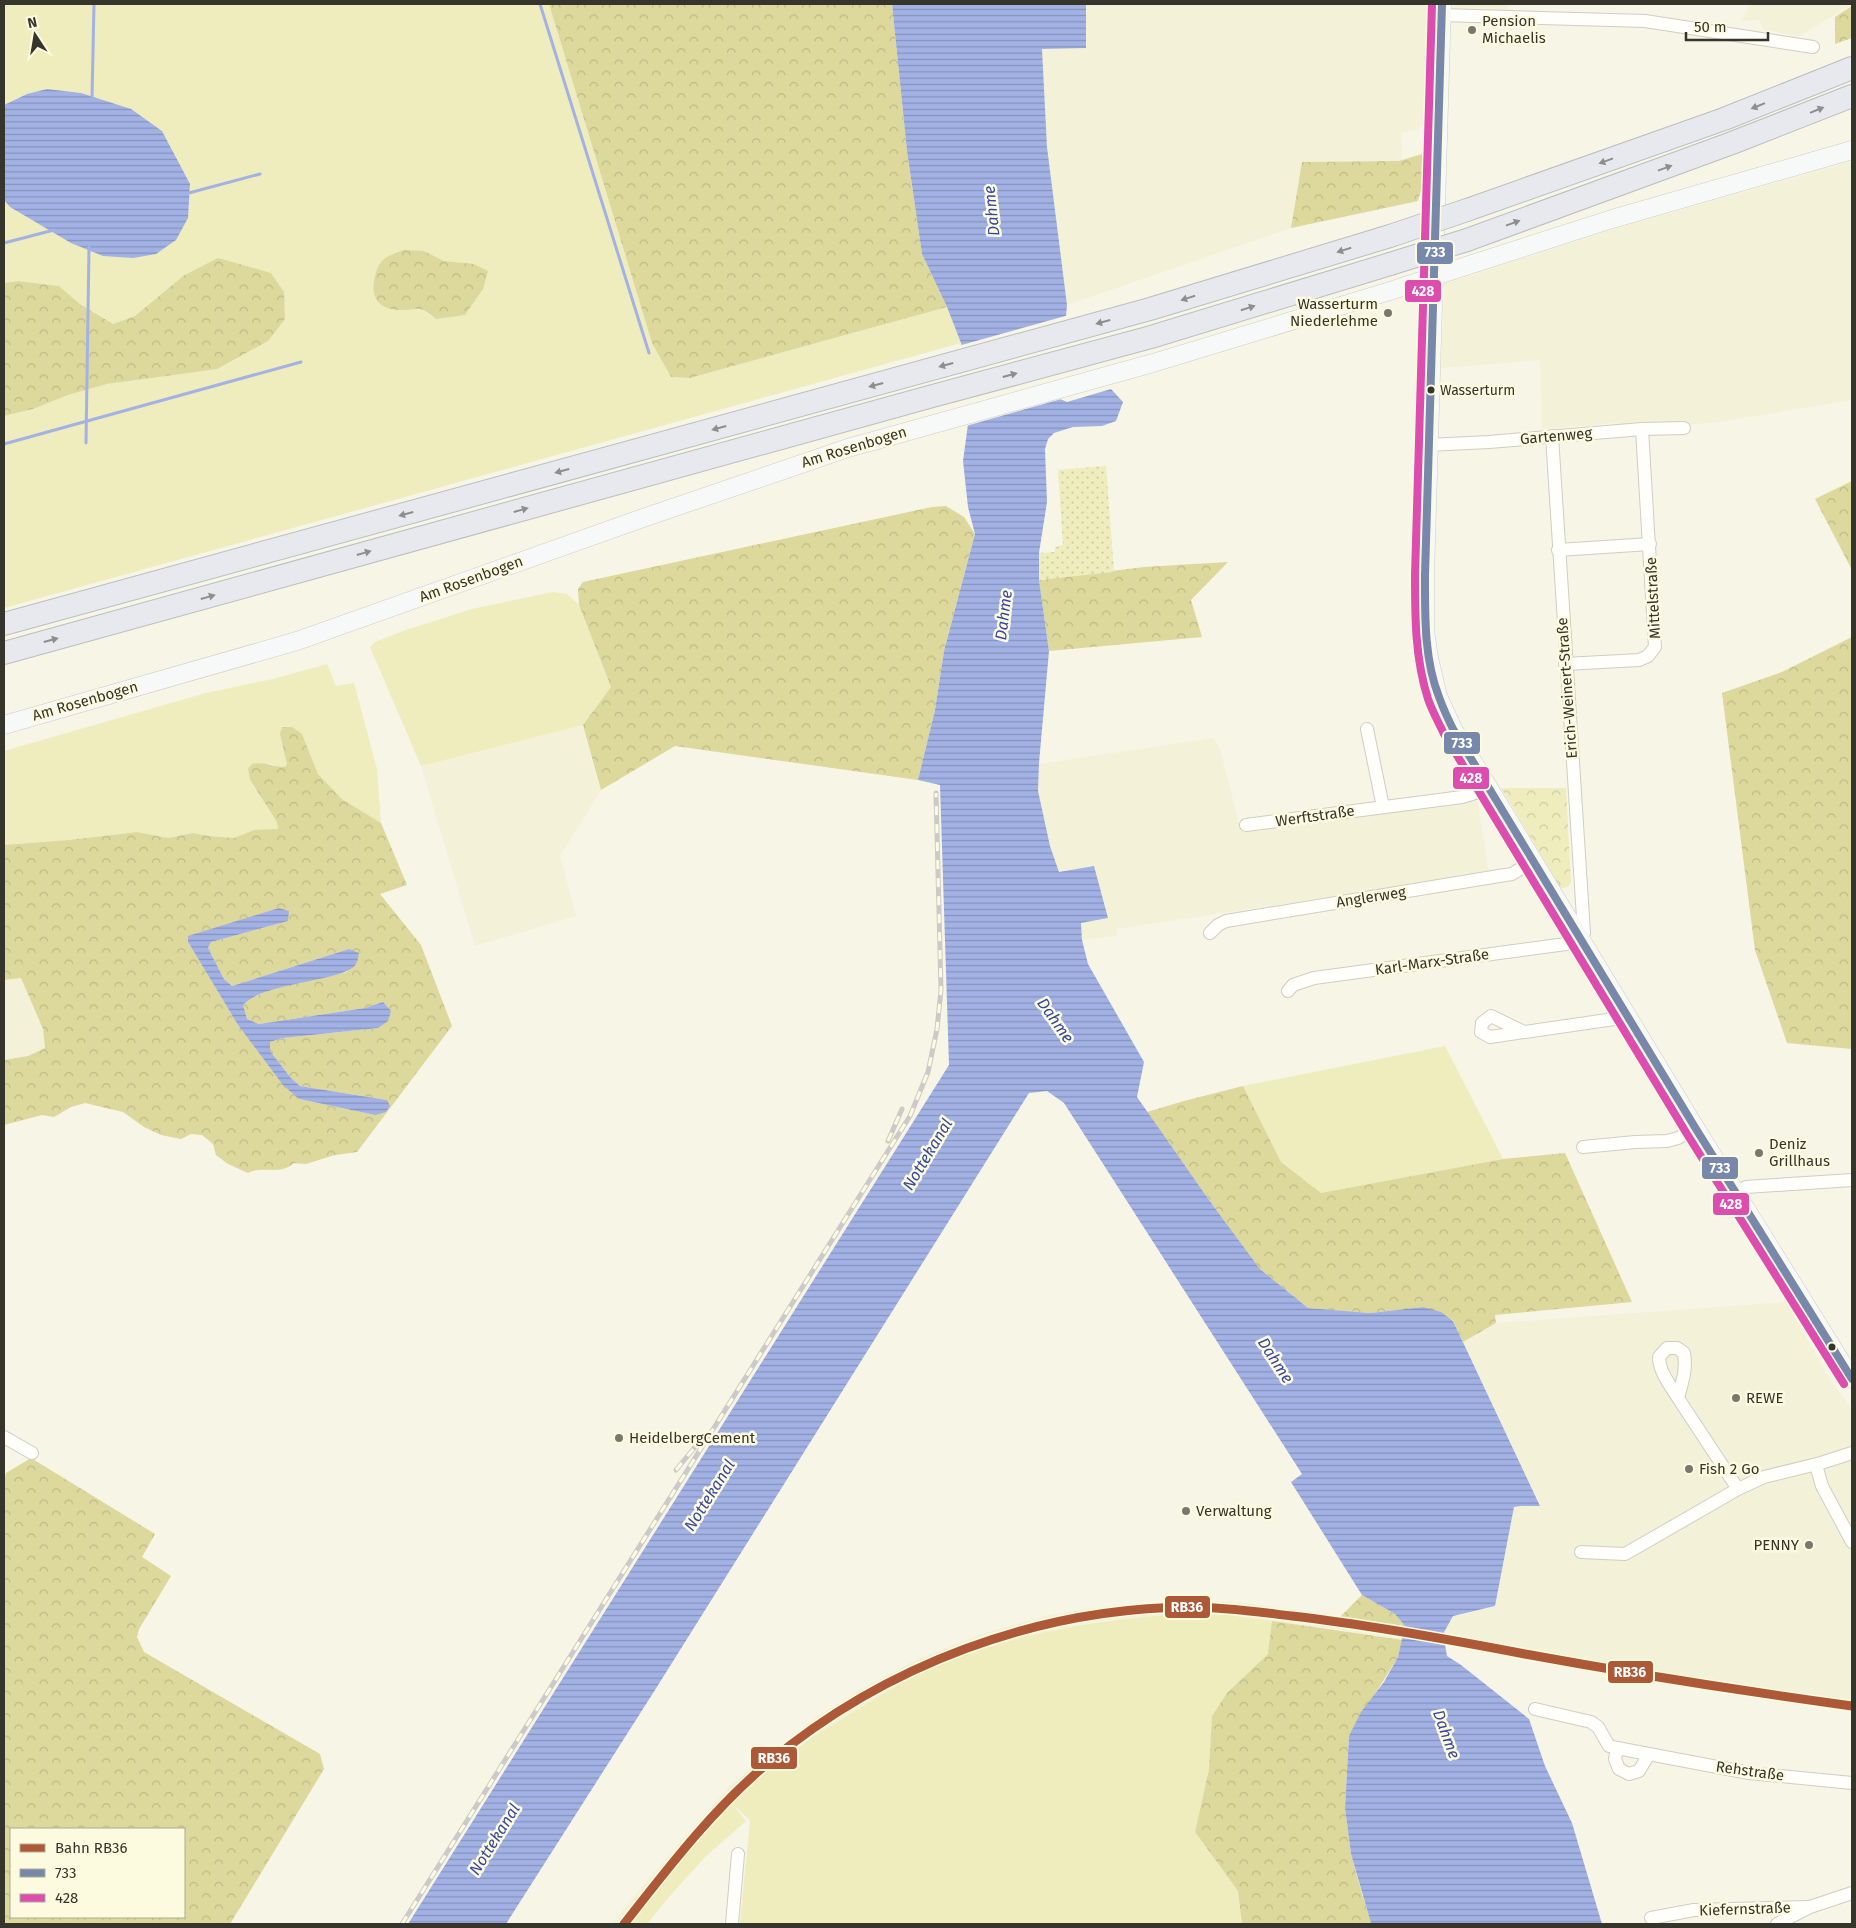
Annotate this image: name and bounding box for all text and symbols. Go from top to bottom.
north arrow [10,10,60,60]
scale bar [1686,10,1768,42]
place label: Pension Michaelis [1482,12,1546,47]
text: N [26,13,39,32]
text: 50 m [1694,18,1727,36]
marker: Pension Michaelis [1466,24,1478,36]
one-way arrow [1751,102,1765,110]
one-way arrow [1810,105,1824,113]
one-way arrow [1598,157,1613,165]
one-way arrow [1658,164,1673,171]
water label: Dahme [979,185,1004,237]
one-way arrow [1505,219,1520,226]
line badge: 733 [1416,241,1454,265]
text: 733 [1424,244,1446,261]
one-way arrow [1336,247,1351,255]
line badge: 428 [1404,279,1442,303]
text: 428 [1411,283,1435,300]
one-way arrow [1181,294,1196,302]
place label: Wasserturm Niederlehme [1290,295,1378,330]
one-way arrow [1241,303,1256,311]
marker: Wasserturm Niederlehme [1382,307,1394,319]
one-way arrow [1095,319,1110,327]
one-way arrow [939,362,954,370]
one-way arrow [1002,371,1017,379]
one-way arrow [868,381,883,389]
place label: Wasserturm [1440,382,1515,399]
marker: Wasserturm [1426,385,1436,395]
street label: Am Rosenbogen [799,422,909,472]
one-way arrow [711,424,726,432]
street label: Gartenweg [1519,424,1593,448]
one-way arrow [555,467,570,475]
one-way arrow [513,506,528,514]
one-way arrow [398,510,413,518]
one-way arrow [357,549,372,557]
street label: Am Rosenbogen [417,552,525,606]
street label: Mittelstraße [1642,557,1664,639]
water label: Dahme [991,589,1016,641]
one-way arrow [200,593,215,601]
street label: Erich-Weinert-Straße [1553,617,1581,759]
one-way arrow [43,635,58,643]
street label: Am Rosenbogen [30,677,140,725]
line badge: 733 [1443,731,1481,755]
text: 733 [1451,735,1473,752]
line badge: 428 [1452,766,1490,790]
text: 428 [1459,770,1483,787]
street label: Werftstraße [1274,802,1356,830]
street label: Anglerweg [1335,883,1407,911]
street label: Karl-Marx-Straße [1374,945,1490,979]
water label: Dahme [1033,994,1078,1046]
water label: Nottekanal [899,1115,956,1194]
place label: Deniz Grillhaus [1769,1135,1830,1170]
marker: Deniz Grillhaus [1753,1147,1765,1159]
line badge: 733 [1701,1156,1739,1180]
text: 733 [1709,1160,1731,1177]
line badge: 428 [1712,1192,1750,1216]
text: 428 [1719,1196,1743,1213]
water label: Dahme [1254,1334,1297,1387]
unlabelled marker [1827,1342,1837,1352]
place label: REWE [1746,1389,1784,1407]
marker: REWE [1730,1392,1742,1404]
place label: HeidelbergCement [629,1429,756,1447]
marker: HeidelbergCement [613,1432,625,1444]
water label: Nottekanal [680,1456,739,1534]
place label: Fish 2 Go [1699,1460,1759,1478]
marker: Fish 2 Go [1683,1463,1695,1475]
place label: Verwaltung [1196,1502,1272,1520]
marker: Verwaltung [1180,1505,1192,1517]
place label: PENNY [1754,1536,1800,1554]
marker: PENNY [1803,1539,1815,1551]
line badge: RB36 [1164,1595,1211,1619]
text: RB36 [1171,1599,1203,1616]
line badge: RB36 [1607,1660,1654,1684]
text: RB36 [1614,1664,1646,1681]
water label: Dahme [1429,1707,1464,1761]
line badge: RB36 [750,1746,798,1770]
text: RB36 [758,1750,790,1767]
street label: Rehstraße [1715,1757,1785,1785]
water label: Nottekanal [465,1800,524,1878]
legend [10,1828,185,1918]
text: Bahn RB36 [55,1839,128,1857]
text: 733 [55,1864,76,1882]
text: 428 [55,1889,78,1907]
street label: Kiefernstraße [1699,1898,1791,1920]

